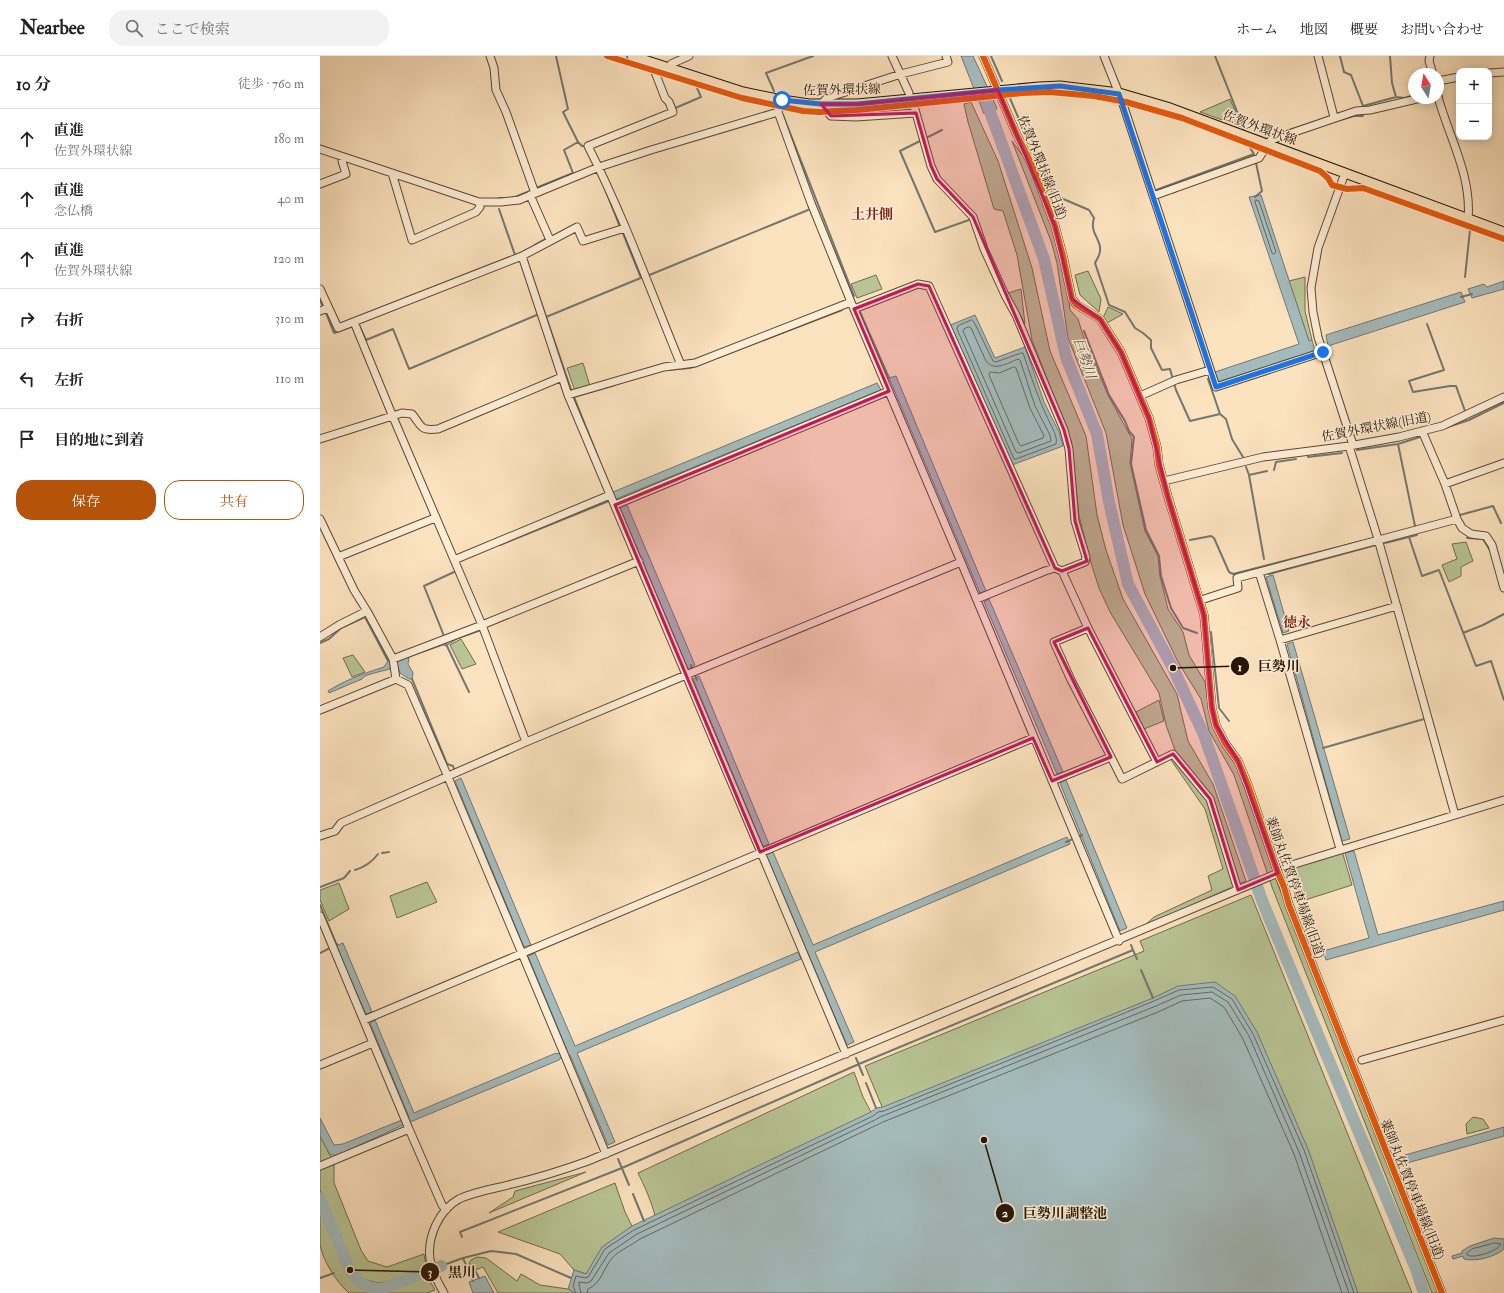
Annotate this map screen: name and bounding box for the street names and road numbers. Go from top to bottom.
street label: 佐賀外環状線 [803,81,881,99]
street label: 佐賀外環状線 [1220,107,1299,149]
street label: 佐賀外環状線(旧道) [1014,113,1070,222]
street label: 佐賀外環状線(旧道) [1320,409,1432,445]
street label: 薬師丸佐賀停車場線(旧道) [1262,814,1328,961]
street label: 薬師丸佐賀停車場線(旧道) [1377,1117,1448,1262]

